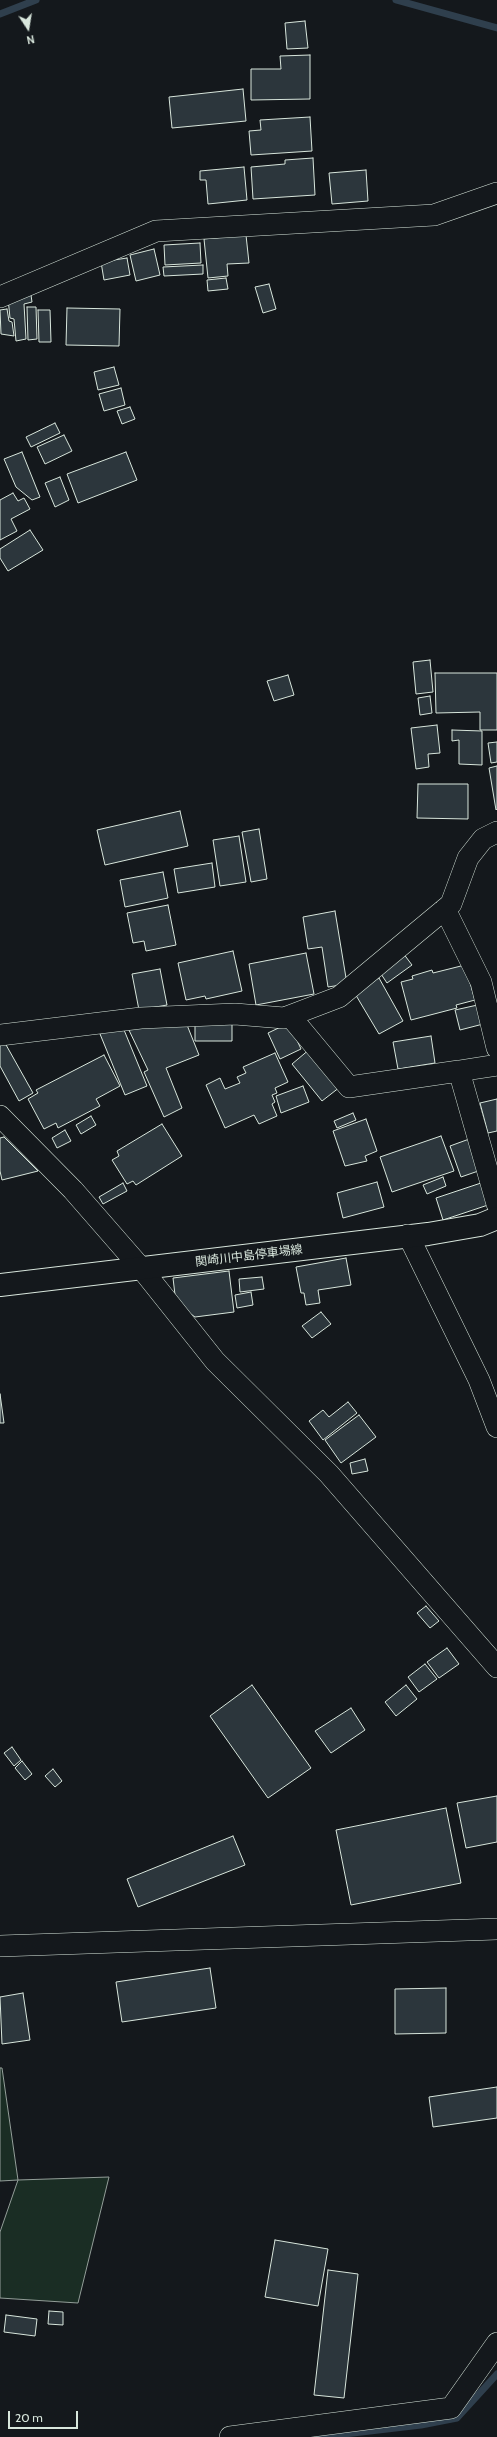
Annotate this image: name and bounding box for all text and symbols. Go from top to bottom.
north arrow [8,8,48,48]
text: N [25,32,36,47]
street label: 関崎川中島停車場線 [195,1242,303,1270]
scale bar [10,2403,80,2429]
text: 20 m [15,2410,43,2425]

